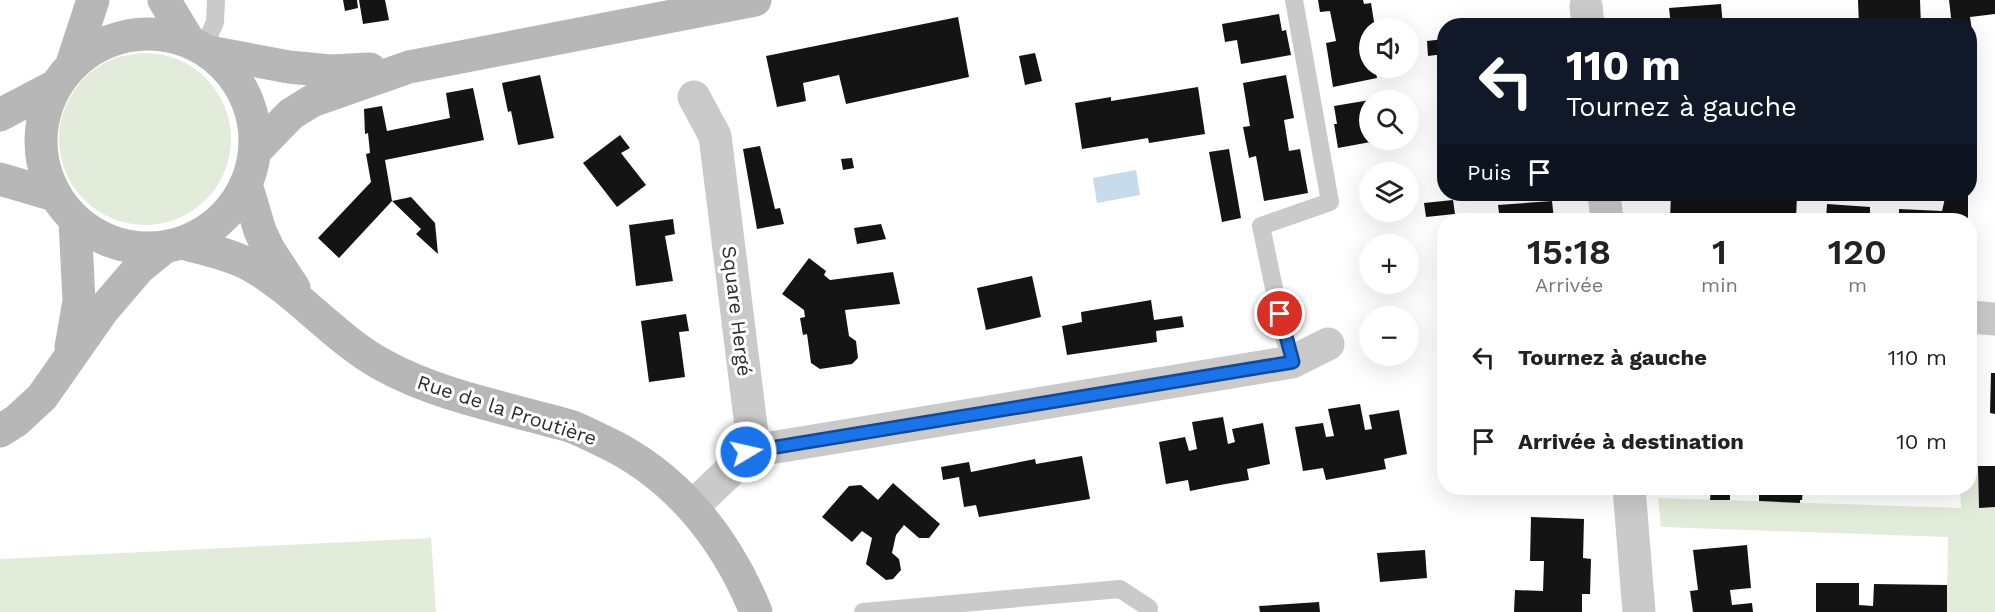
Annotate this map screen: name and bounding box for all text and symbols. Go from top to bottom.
map controls [1359,18,1419,366]
button: sound [1359,18,1419,78]
text: 110 m [1566,41,1681,90]
icon: left [1467,42,1545,120]
button: search [1359,90,1419,150]
text: Tournez à gauche [1566,91,1797,123]
icon: arrive [1523,156,1556,189]
text: Puis [1467,160,1511,185]
button: layers [1359,162,1419,222]
text: 15:18 [1527,231,1611,273]
text: 1 [1712,231,1727,273]
text: 120 [1828,231,1887,273]
button: + [1359,234,1419,294]
street label: Square Hergé [717,244,757,378]
text: Arrivée [1535,273,1603,297]
text: min [1701,273,1738,297]
text: m [1848,273,1867,297]
pin [1254,288,1305,339]
icon: arrive [1263,297,1296,330]
button: − [1359,306,1419,366]
icon: left [1467,341,1500,374]
text: Tournez à gauche [1518,345,1707,370]
text: 110 m [1888,345,1947,370]
street label: Rue de la Proutière [414,370,600,450]
position arrow [714,420,778,484]
icon: arrive [1467,425,1500,458]
text: Arrivée à destination [1518,429,1744,454]
text: 10 m [1896,429,1947,454]

